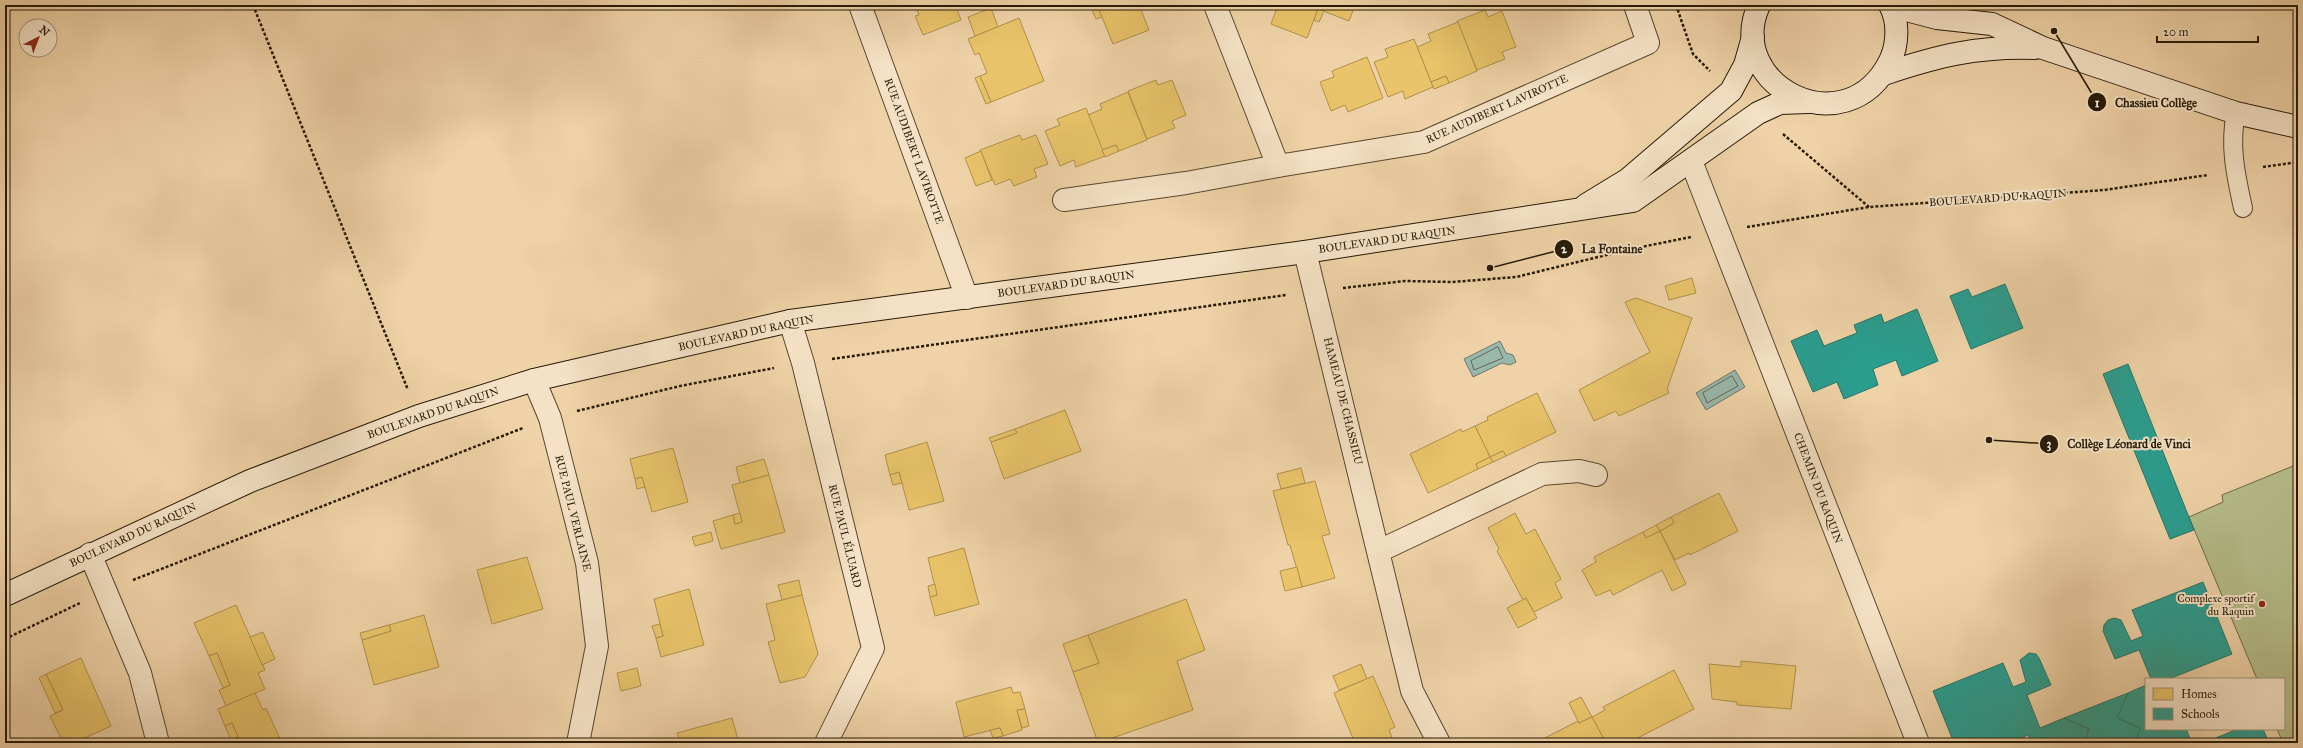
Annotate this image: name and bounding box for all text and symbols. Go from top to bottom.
north arrow [18,18,58,58]
scale bar [2157,18,2258,44]
text: N [37,23,53,39]
text: 20 m [2163,25,2189,39]
street label: RUE AUDIBERT LAVIROTTE [1424,72,1570,146]
street label: RUE AUDIBERT LAVIROTTE [882,76,946,226]
callout: Chassieu Collège [2087,90,2205,114]
text: 1 [2095,96,2100,110]
text: Chassieu Collège [2115,96,2197,111]
street label: BOULEVARD DU RAQUIN [1929,187,2067,209]
street label: BOULEVARD DU RAQUIN [1318,224,1456,256]
callout: La Fontaine [1554,237,1650,261]
text: 2 [1561,242,1568,256]
text: La Fontaine [1582,242,1642,256]
street label: BOULEVARD DU RAQUIN [997,268,1135,300]
street label: BOULEVARD DU RAQUIN [677,312,815,354]
street label: HAMEAU DE CHASSIEU [1321,336,1365,467]
street label: BOULEVARD DU RAQUIN [366,384,500,442]
street label: CHEMIN DU RAQUIN [1791,431,1845,545]
callout: Collège Léonard de Vinci [2039,432,2199,456]
text: 3 [2047,437,2052,452]
text: Collège Léonard de Vinci [2067,437,2192,452]
street label: RUE PAUL VERLAINE [552,453,594,573]
street label: RUE PAUL ÉLUARD [826,483,865,589]
street label: BOULEVARD DU RAQUIN [68,500,198,570]
place label: Complexe sportif du Raquin [2177,592,2256,619]
marker: Complexe sportif du Raquin [2257,599,2267,609]
legend [2145,678,2285,730]
text: Homes [2181,687,2217,701]
text: Schools [2181,707,2219,721]

